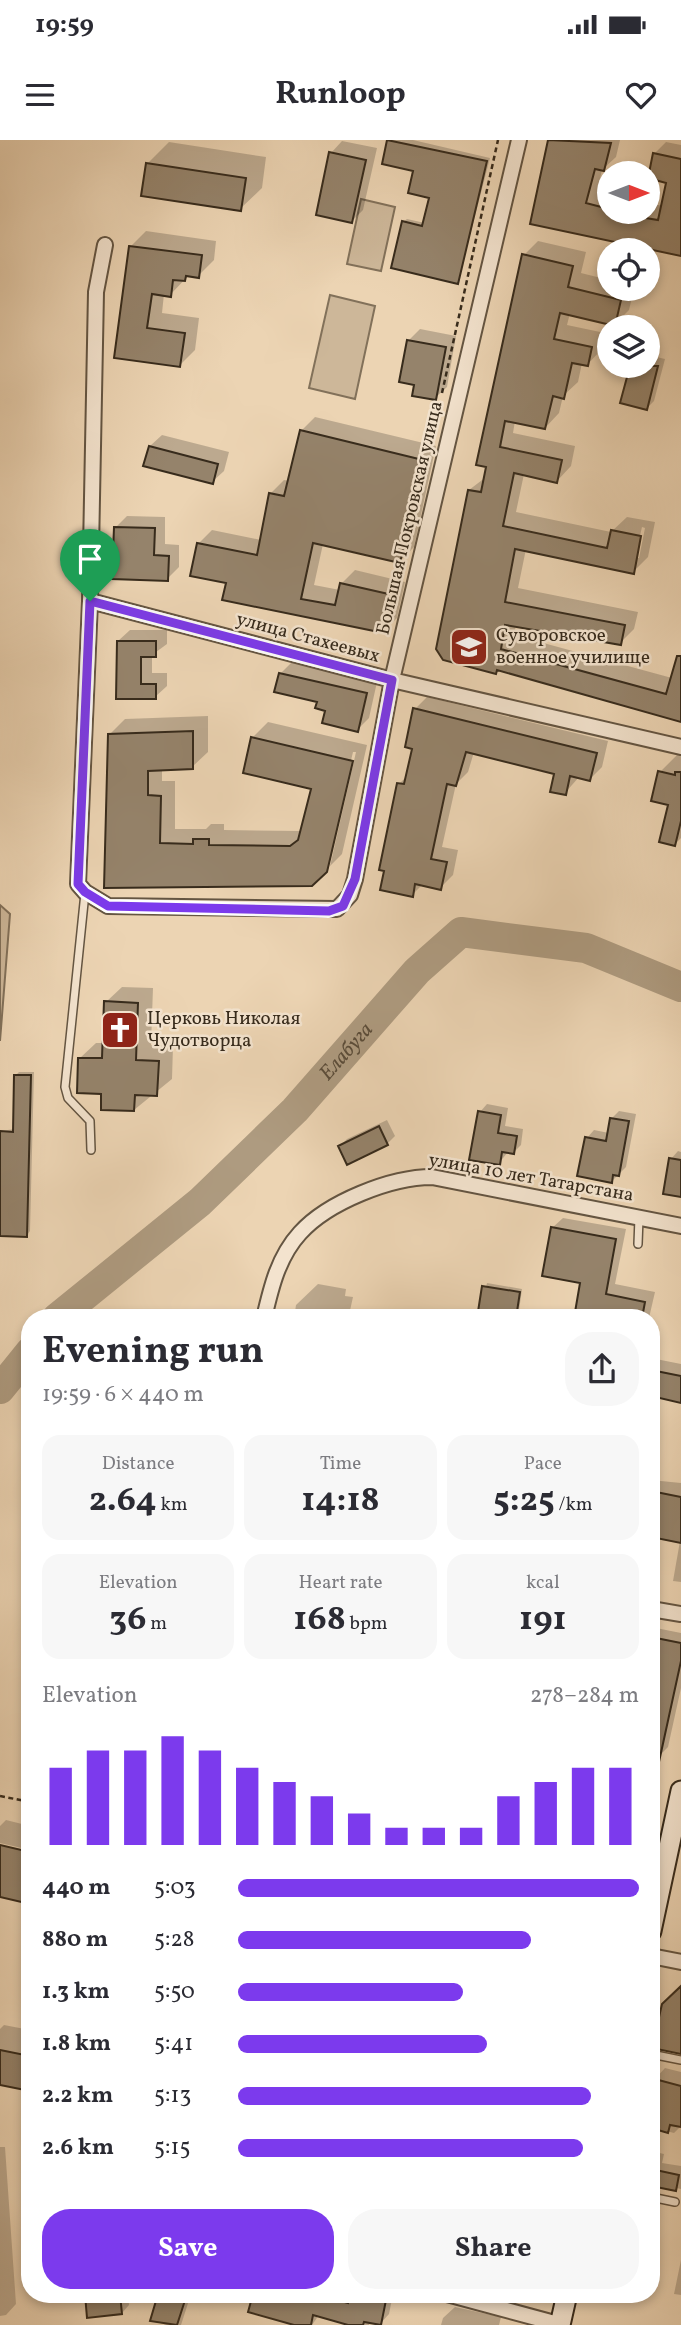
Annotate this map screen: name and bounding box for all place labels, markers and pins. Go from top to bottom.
pin [60,529,120,601]
place label: Суворовское военное училище [496,623,650,671]
school or university icon: Суворовское военное училище [448,626,490,668]
place label: Церковь Николая Чудотворца [147,1006,301,1054]
church icon: Церковь Николая Чудотворца [99,1009,141,1051]

